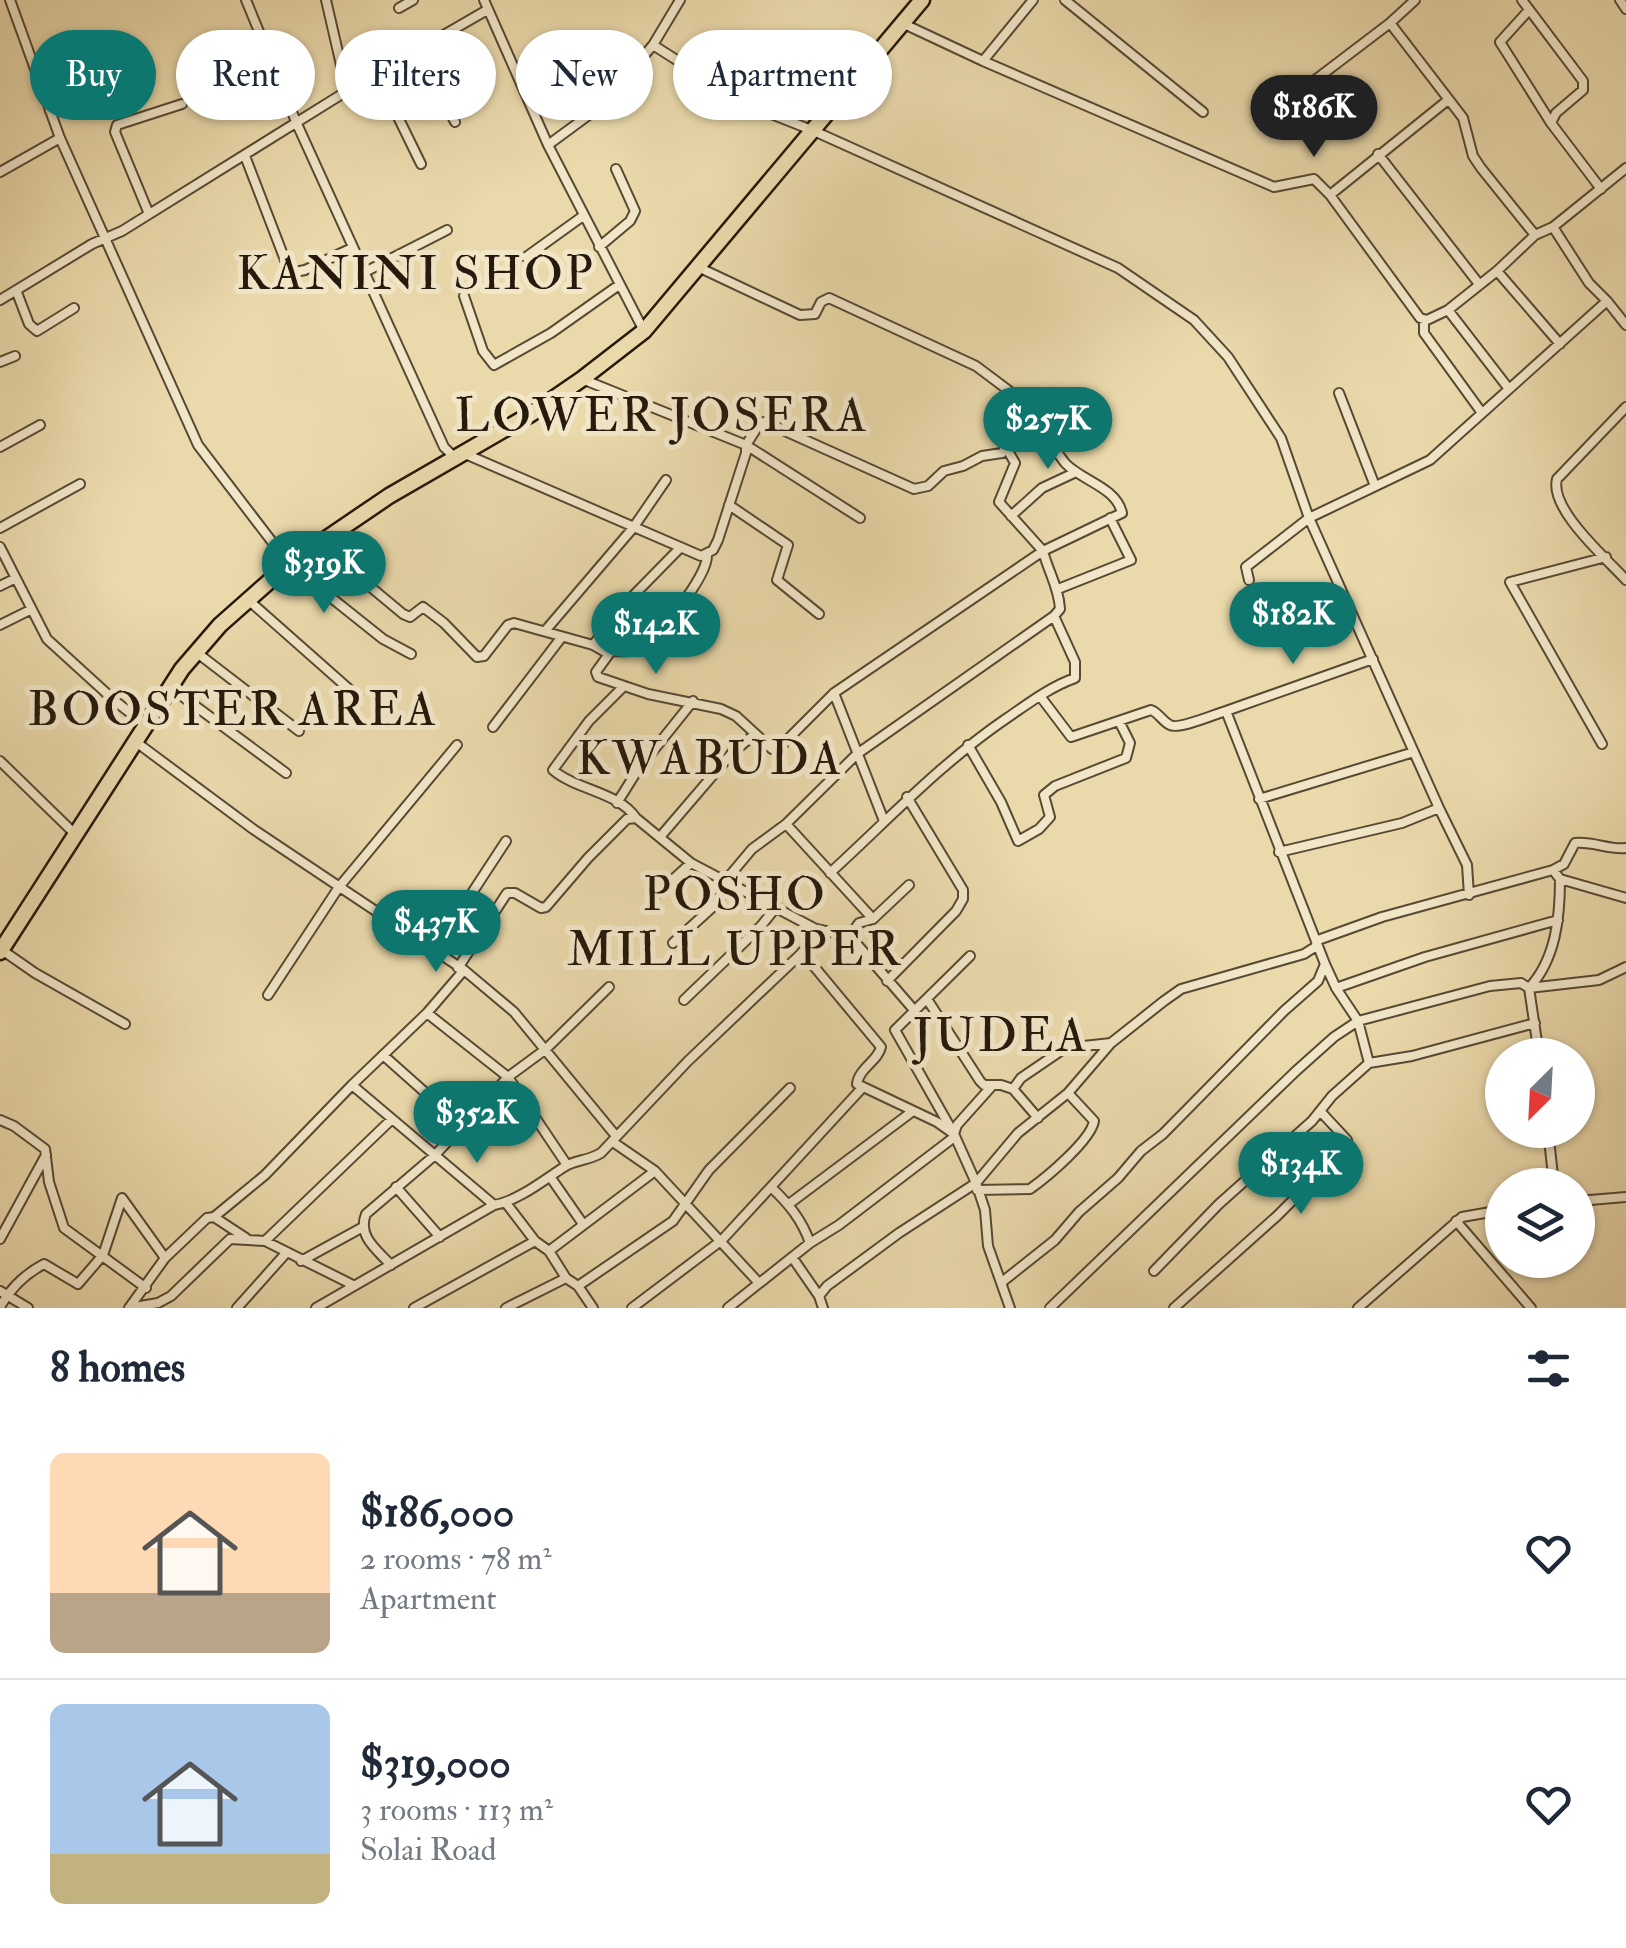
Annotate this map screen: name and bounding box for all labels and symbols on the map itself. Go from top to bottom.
pin: $186K [1244,75,1384,160]
district label: KANINI SHOP [237,244,595,304]
district label: LOWER JOSERA [455,386,869,446]
pin: $257K [978,387,1118,472]
pin: $319K [254,531,394,616]
pin: $182K [1223,582,1363,667]
pin: $142K [586,592,726,677]
district label: BOOSTER AREA [28,680,438,740]
district label: KWABUDA [576,729,844,789]
district label: POSHO MILL UPPER [567,865,903,980]
pin: $437K [366,890,506,975]
district label: JUDEA [911,1006,1089,1066]
north arrow [1485,1038,1595,1148]
pin: $352K [407,1081,547,1166]
pin: $134K [1231,1132,1371,1217]

